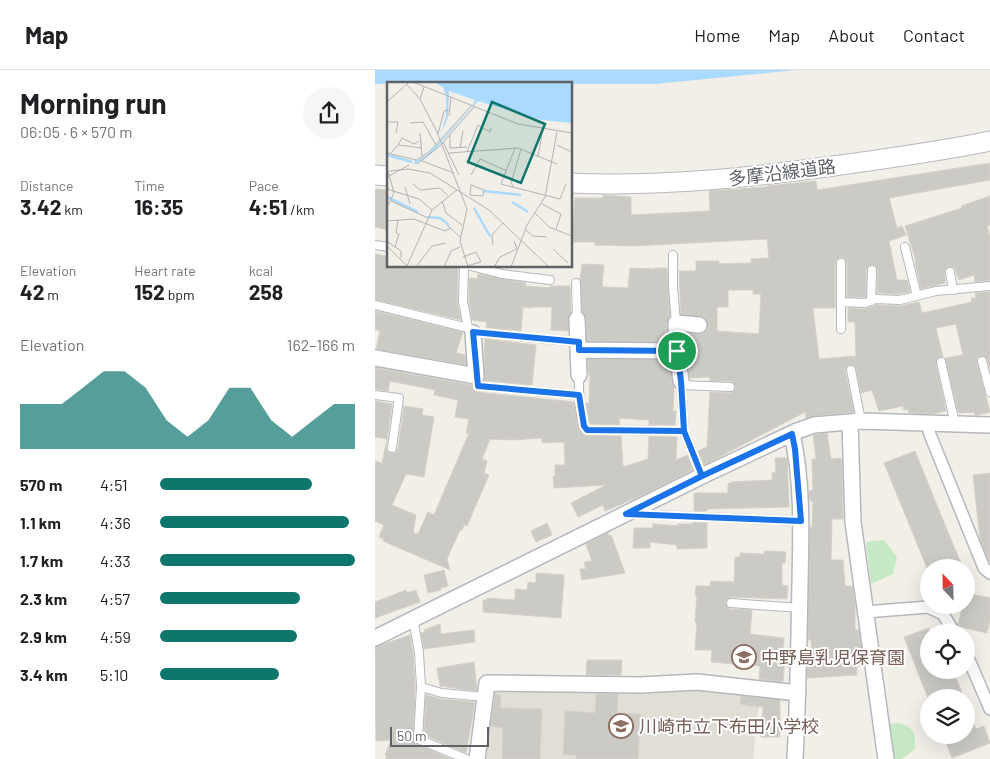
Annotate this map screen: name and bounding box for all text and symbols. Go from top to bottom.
text: Map [25,20,68,49]
text: Home [694,24,740,46]
text: Map [768,24,800,46]
text: About [828,24,875,46]
text: Contact [903,24,965,46]
inset map [387,82,573,268]
text: Morning run [20,86,167,120]
button: share [303,87,355,139]
text: 06:05 · 6 × 570 m [20,122,132,141]
street label: 多摩沿線道路 [727,155,837,189]
text: Distance [20,177,73,194]
text: Time [134,177,165,194]
text: Pace [249,177,279,194]
text: 3.42 [20,194,61,219]
text: 16:35 [134,194,183,219]
text: 4:51 [249,194,288,219]
text: km [61,201,83,218]
text: /km [288,201,315,218]
text: Elevation [20,262,76,279]
text: Heart rate [134,262,196,279]
text: kcal [249,262,273,279]
text: 42 [20,279,44,304]
text: 152 [134,279,165,304]
text: 258 [249,279,283,304]
text: m [44,286,59,303]
text: bpm [165,286,195,303]
pin [656,330,698,372]
text: Elevation [20,335,84,354]
text: 162–166 m [287,335,355,354]
icon: arrive [663,337,691,365]
text: 570 m [20,475,62,494]
text: 4:51 [100,475,128,494]
text: 1.1 km [20,513,61,532]
text: 4:36 [100,513,131,532]
text: 1.7 km [20,551,63,570]
text: 4:33 [100,551,131,570]
north arrow [920,559,975,614]
map controls [920,559,975,744]
text: 2.3 km [20,589,67,608]
text: 4:57 [100,589,130,608]
button: locate [920,624,975,679]
text: 2.9 km [20,627,67,646]
text: 4:59 [100,627,131,646]
school or university icon: 中野島乳児保育園 [731,644,757,670]
place label: 中野島乳児保育園 [761,646,905,668]
text: 3.4 km [20,665,68,684]
text: 5:10 [100,665,128,684]
button: layers [920,689,975,744]
school or university icon: 川崎市立下布田小学校 [608,713,634,739]
place label: 川崎市立下布田小学校 [639,715,819,737]
scale bar [390,724,489,747]
text: 50 m [397,727,426,744]

